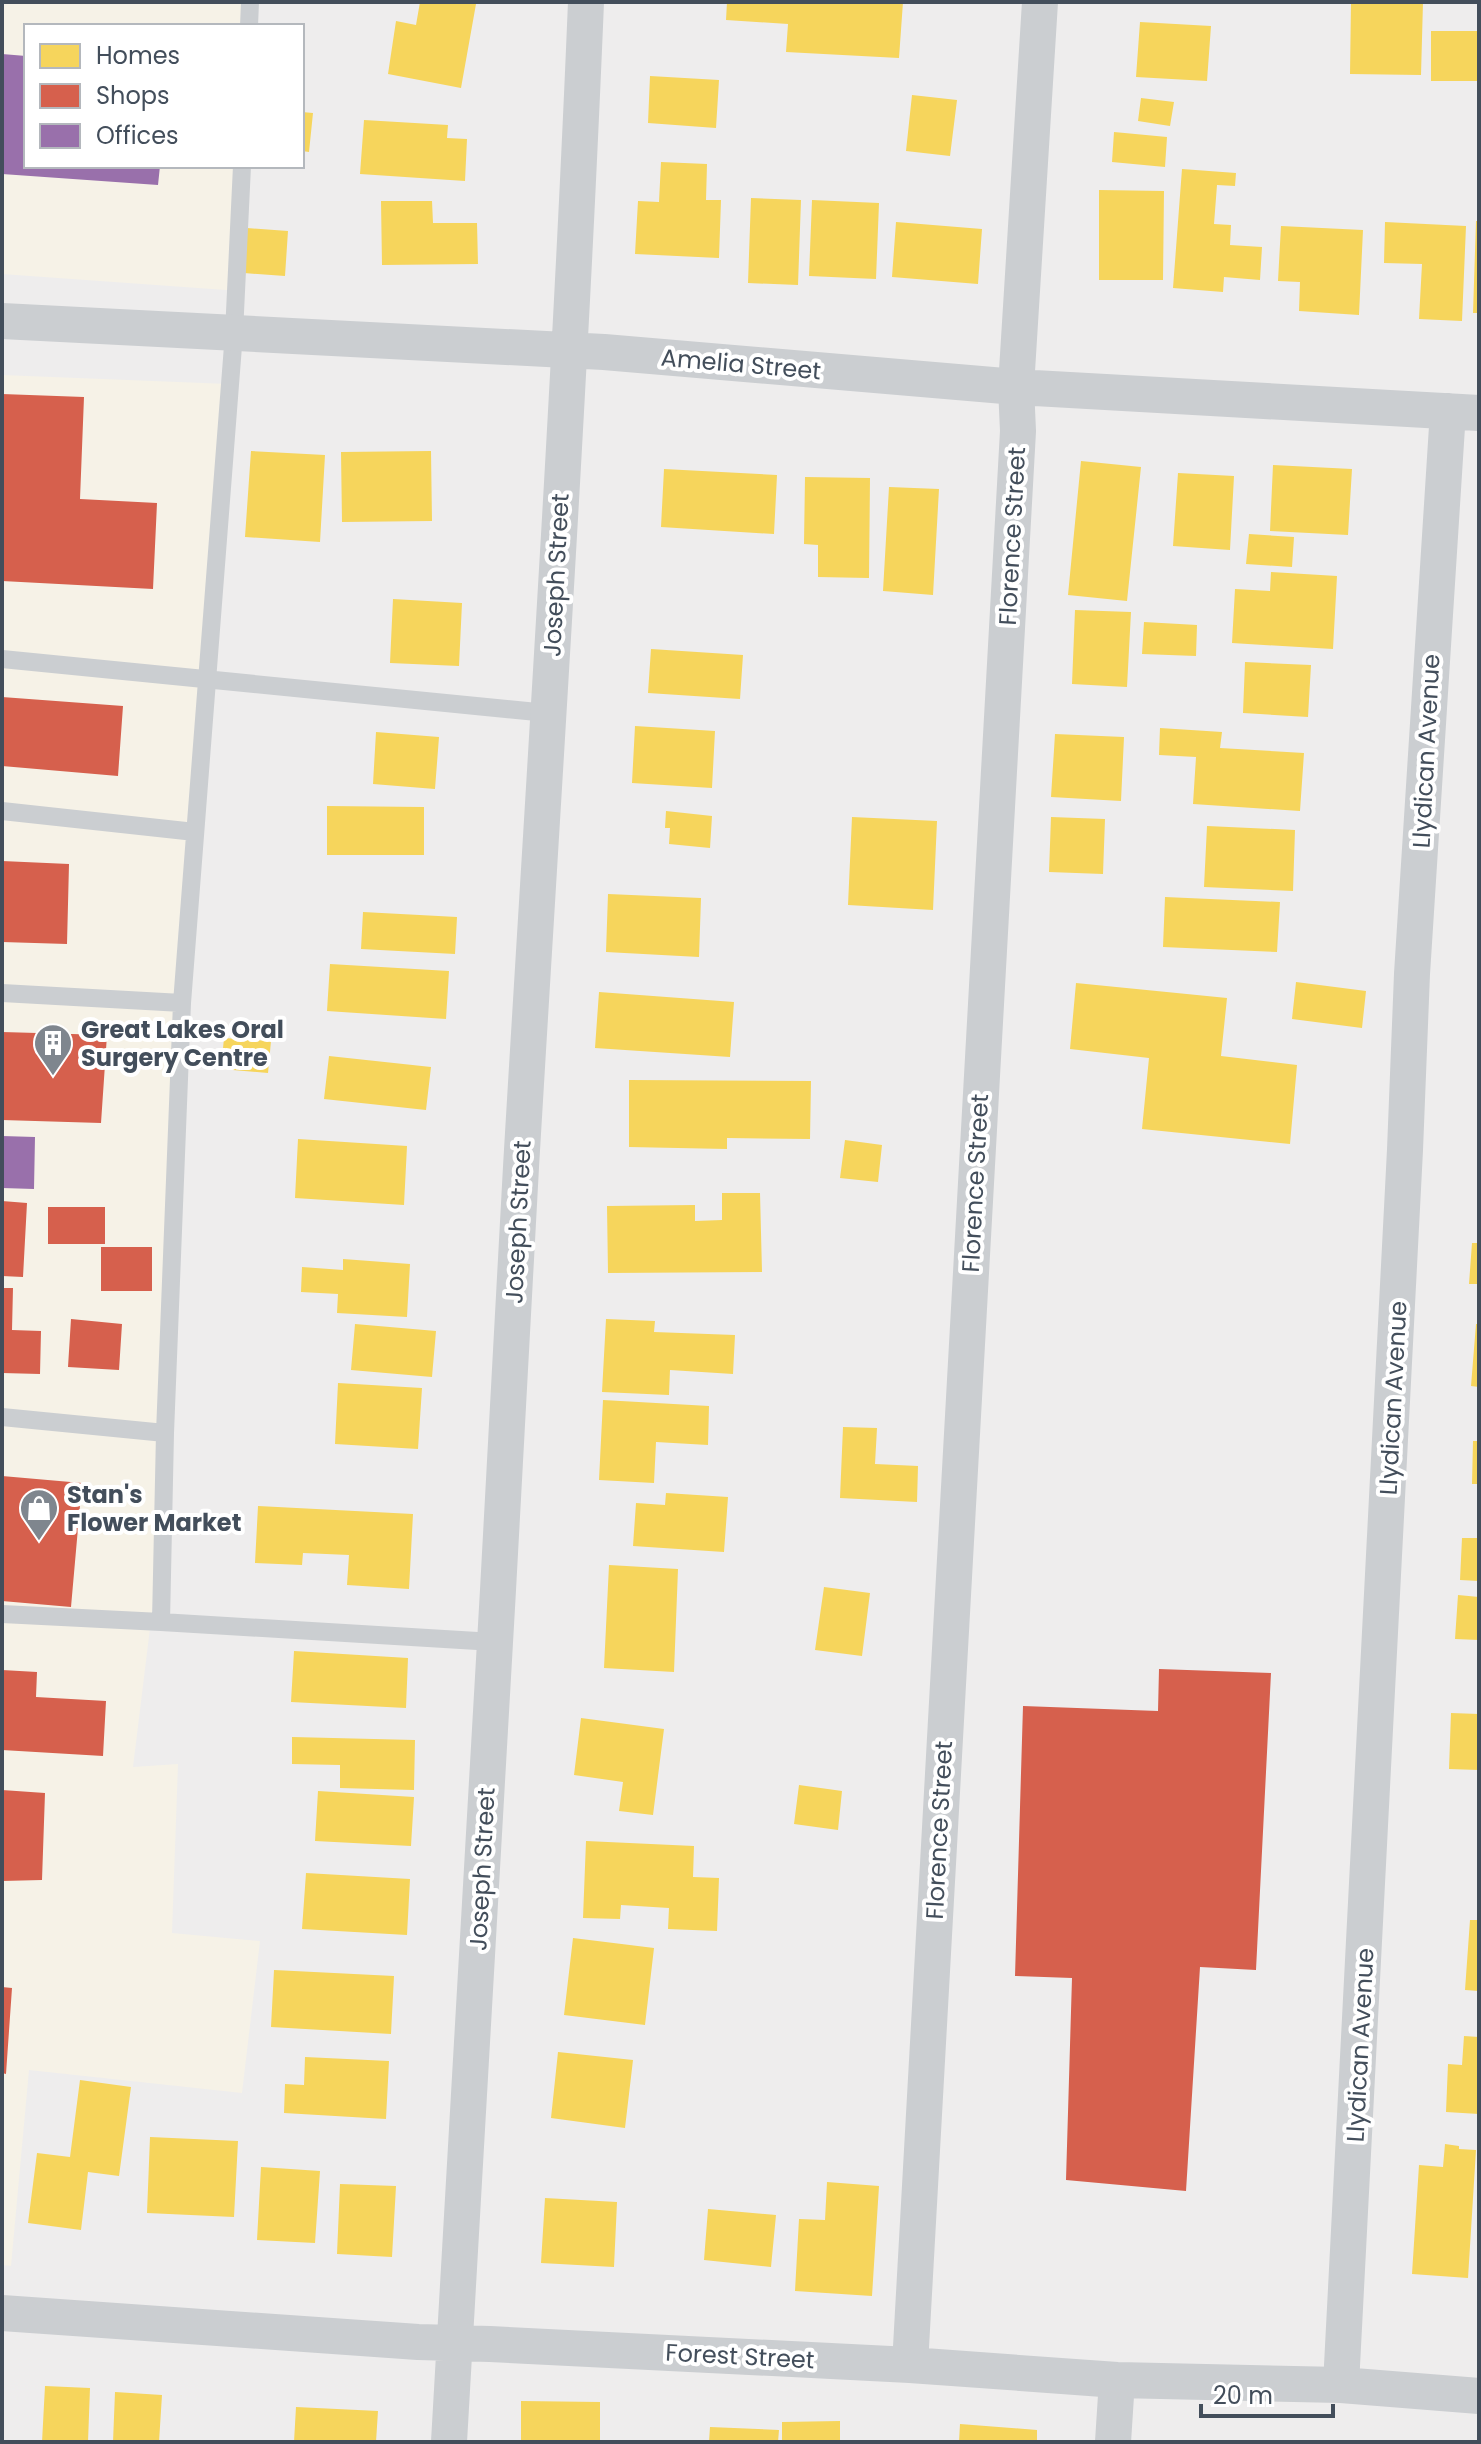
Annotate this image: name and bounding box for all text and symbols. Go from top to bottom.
legend [24,24,304,168]
text: Homes [96,39,180,72]
text: Shops [96,79,170,112]
text: Offices [96,119,179,152]
street label: Amelia Street [660,341,822,387]
street label: Florence Street [991,446,1033,626]
street label: Joseph Street [535,492,577,658]
street label: Llydican Avenue [1404,653,1448,849]
place label: Great Lakes Oral Surgery Centre [81,1013,284,1074]
building icon: Great Lakes Oral Surgery Centre [32,1022,74,1077]
street label: Florence Street [954,1093,996,1273]
street label: Joseph Street [497,1139,539,1305]
street label: Llydican Avenue [1371,1300,1415,1496]
place label: Stan's Flower Market [67,1478,241,1539]
shop icon: Stan's Flower Market [18,1487,60,1542]
street label: Florence Street [918,1740,960,1920]
street label: Joseph Street [461,1786,503,1952]
street label: Llydican Avenue [1338,1947,1382,2143]
street label: Forest Street [665,2336,815,2376]
scale bar [1201,2368,1333,2418]
text: 20 m [1213,2379,1273,2412]

